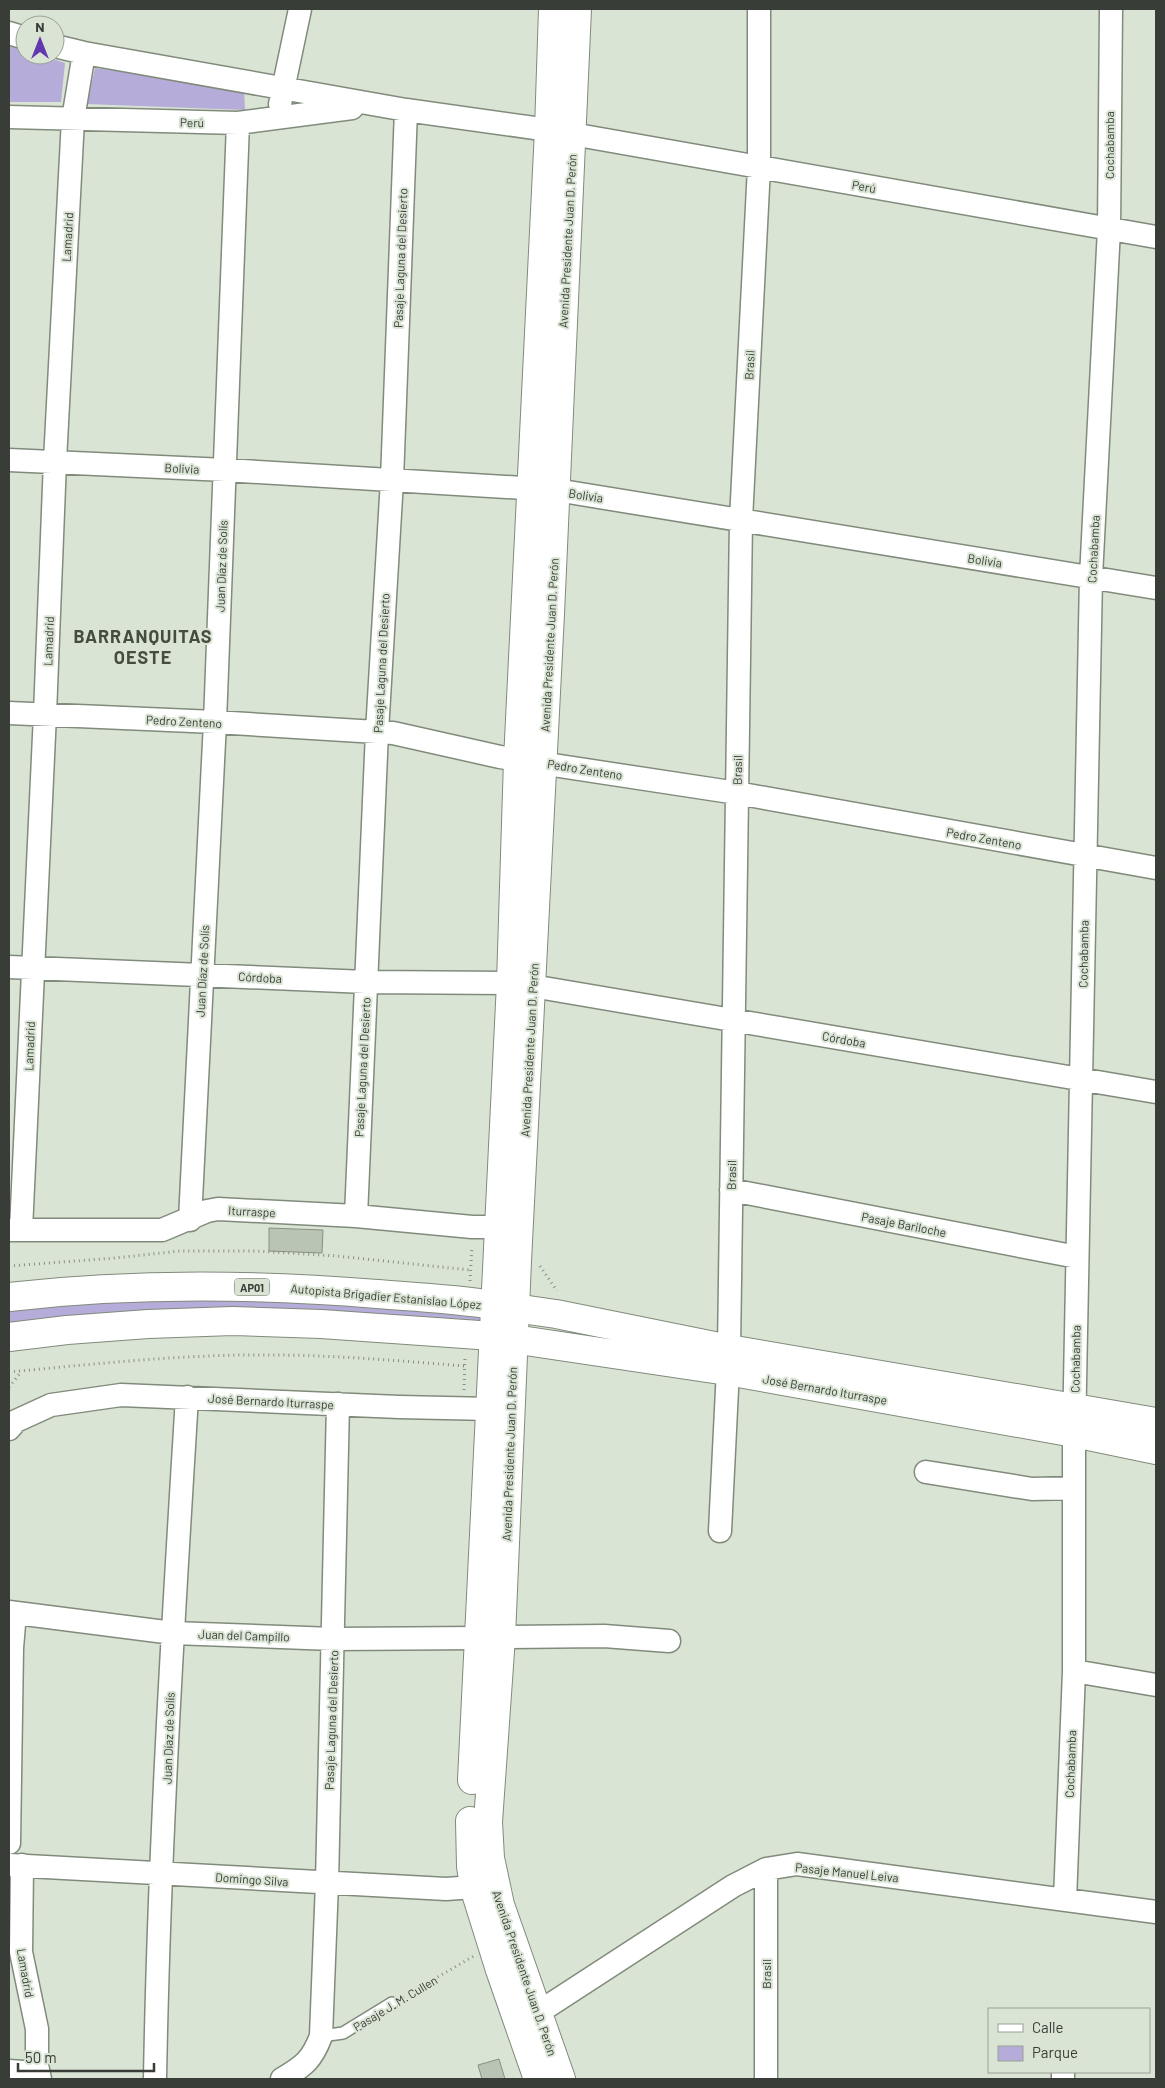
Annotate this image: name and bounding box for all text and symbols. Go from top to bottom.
north arrow [15,15,65,65]
text: N [35,18,45,35]
street label: Cochabamba [1102,111,1116,179]
street label: Perú [180,115,204,129]
street label: Avenida Presidente Juan D. Perón [555,154,579,328]
street label: Perú [851,177,877,195]
street label: Pasaje Laguna del Desierto [391,188,409,328]
street label: Lamadrid [59,212,75,262]
street label: Brasil [741,350,757,380]
street label: Bolivia [164,460,200,476]
street label: Bolivia [568,485,604,505]
street label: Cochabamba [1084,515,1102,583]
street label: Juan Díaz de Solís [212,519,230,612]
street label: Bolivia [967,550,1003,570]
street label: Avenida Presidente Juan D. Perón [537,558,561,732]
street label: Pasaje Laguna del Desierto [370,593,392,733]
street label: Lamadrid [40,616,56,666]
district label: BARRANQUITAS OESTE [73,625,213,668]
street label: Pedro Zenteno [146,712,222,730]
street label: Brasil [730,755,744,785]
street label: Pedro Zenteno [546,756,624,782]
street label: Pedro Zenteno [945,825,1023,851]
street label: Cochabamba [1075,920,1091,988]
street label: Juan Díaz de Solís [193,924,211,1017]
street label: Avenida Presidente Juan D. Perón [517,963,541,1137]
street label: Córdoba [238,969,282,985]
street label: Pasaje Laguna del Desierto [351,997,373,1137]
street label: Lamadrid [21,1021,37,1071]
street label: Córdoba [821,1028,867,1050]
street label: Brasil [724,1160,738,1190]
street label: Iturraspe [228,1203,276,1219]
street label: Pasaje Bariloche [860,1209,948,1239]
road number: AP01 [234,1278,270,1295]
street label: Autopista Brigadier Estanislao López [290,1281,482,1311]
street label: Cochabamba [1067,1325,1083,1393]
street label: Avenida Presidente Juan D. Perón [499,1367,519,1541]
street label: José Bernardo Iturraspe [762,1371,888,1407]
street label: José Bernardo Iturraspe [208,1391,334,1411]
street label: Juan del Campillo [198,1626,290,1644]
street label: Pasaje Laguna del Desierto [322,1650,340,1790]
street label: Juan Díaz de Solís [159,1691,177,1784]
street label: Cochabamba [1062,1730,1078,1798]
street label: Pasaje Manuel Leiva [795,1860,899,1884]
street label: Domingo Silva [215,1869,289,1889]
street label: Avenida Presidente Juan D. Perón [490,1888,560,2058]
street label: Lamadrid [15,1947,37,1999]
street label: Brasil [759,1959,773,1989]
street label: Pasaje J. M. Cullen [350,1972,440,2034]
legend [988,2008,1150,2073]
text: Calle [1032,2018,1064,2036]
scale bar [18,2040,154,2072]
text: Parque [1032,2043,1078,2061]
text: 50 m [25,2048,57,2066]

